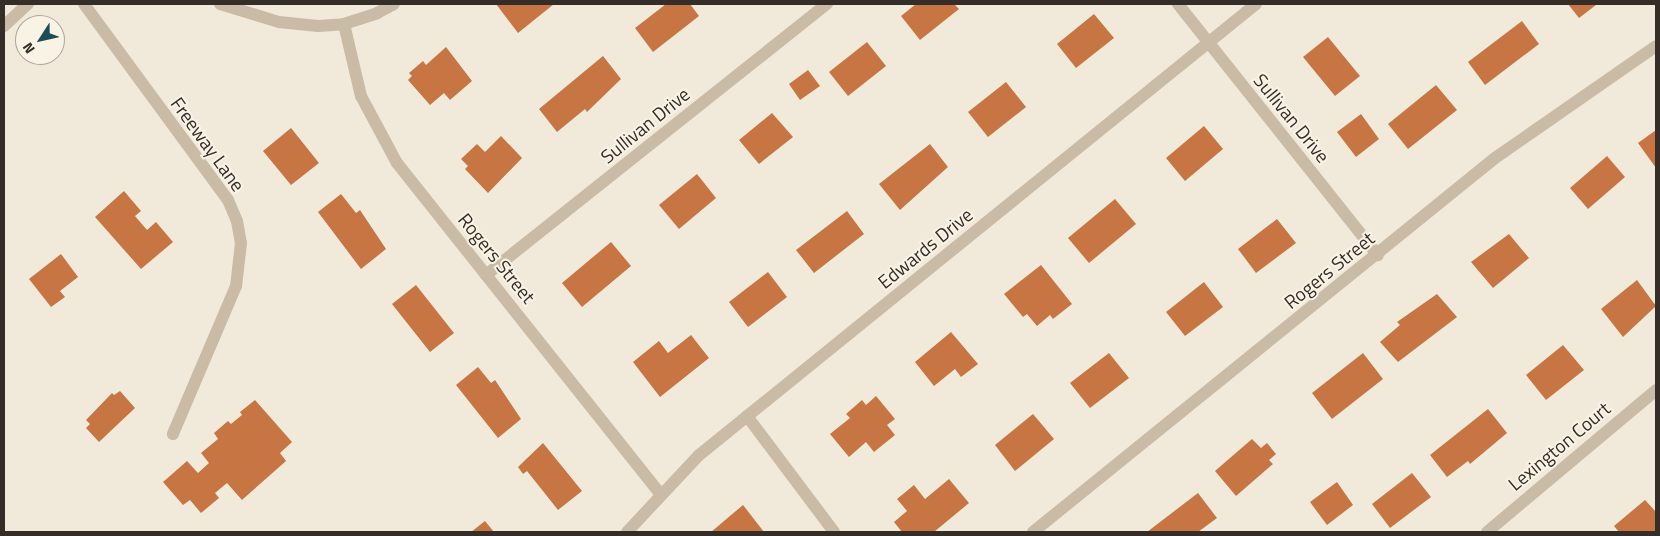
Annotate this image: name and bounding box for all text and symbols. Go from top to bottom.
north arrow [15,15,65,65]
text: N [17,38,40,58]
street label: Sullivan Drive [1249,69,1335,167]
street label: Sullivan Drive [596,82,694,168]
street label: Freeway Lane [166,93,250,195]
street label: Edwards Drive [873,203,977,293]
street label: Rogers Street [454,208,540,308]
street label: Rogers Street [1279,227,1379,313]
street label: Lexington Court [1503,397,1615,495]

